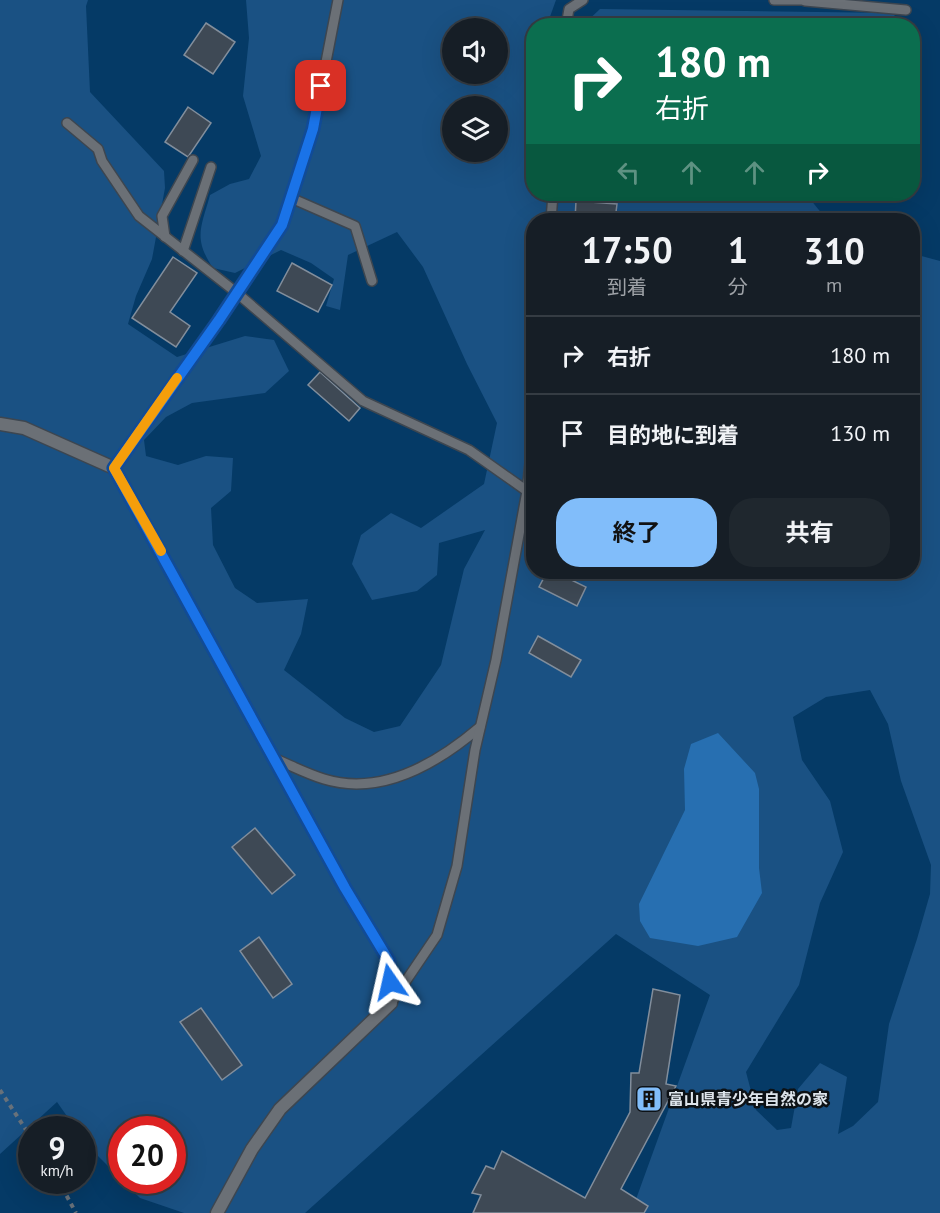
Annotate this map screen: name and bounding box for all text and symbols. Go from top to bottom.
map controls [442,18,508,162]
button: sound [442,18,508,84]
text: 180 m [655,34,771,89]
icon: right [556,42,634,120]
pin [295,60,346,111]
icon: arrive [304,69,337,102]
text: 右折 [655,91,709,125]
button: layers [442,96,508,162]
icon: left [612,156,645,189]
icon: ahead [675,156,708,189]
icon: ahead [738,156,771,189]
icon: right [801,156,834,189]
text: 17:50 [581,226,673,273]
text: 1 [728,226,748,273]
text: 310 [803,227,865,274]
text: m [826,272,842,298]
text: 到着 [607,274,647,300]
text: 分 [728,274,748,300]
icon: right [556,339,589,372]
text: 180 m [830,341,890,369]
text: 右折 [607,343,651,371]
icon: arrive [556,417,589,450]
text: 130 m [830,419,890,447]
text: 目的地に到着 [607,421,739,449]
button: 終了 [556,498,717,567]
button: 共有 [729,498,890,567]
position arrow [358,950,422,1014]
building icon: 富山県青少年自然の家 [634,1084,664,1114]
place label: 富山県青少年自然の家 [668,1089,828,1109]
speed limit sign: 20 [108,1116,186,1194]
text: 9 [48,1128,66,1167]
text: km/h [41,1161,73,1180]

